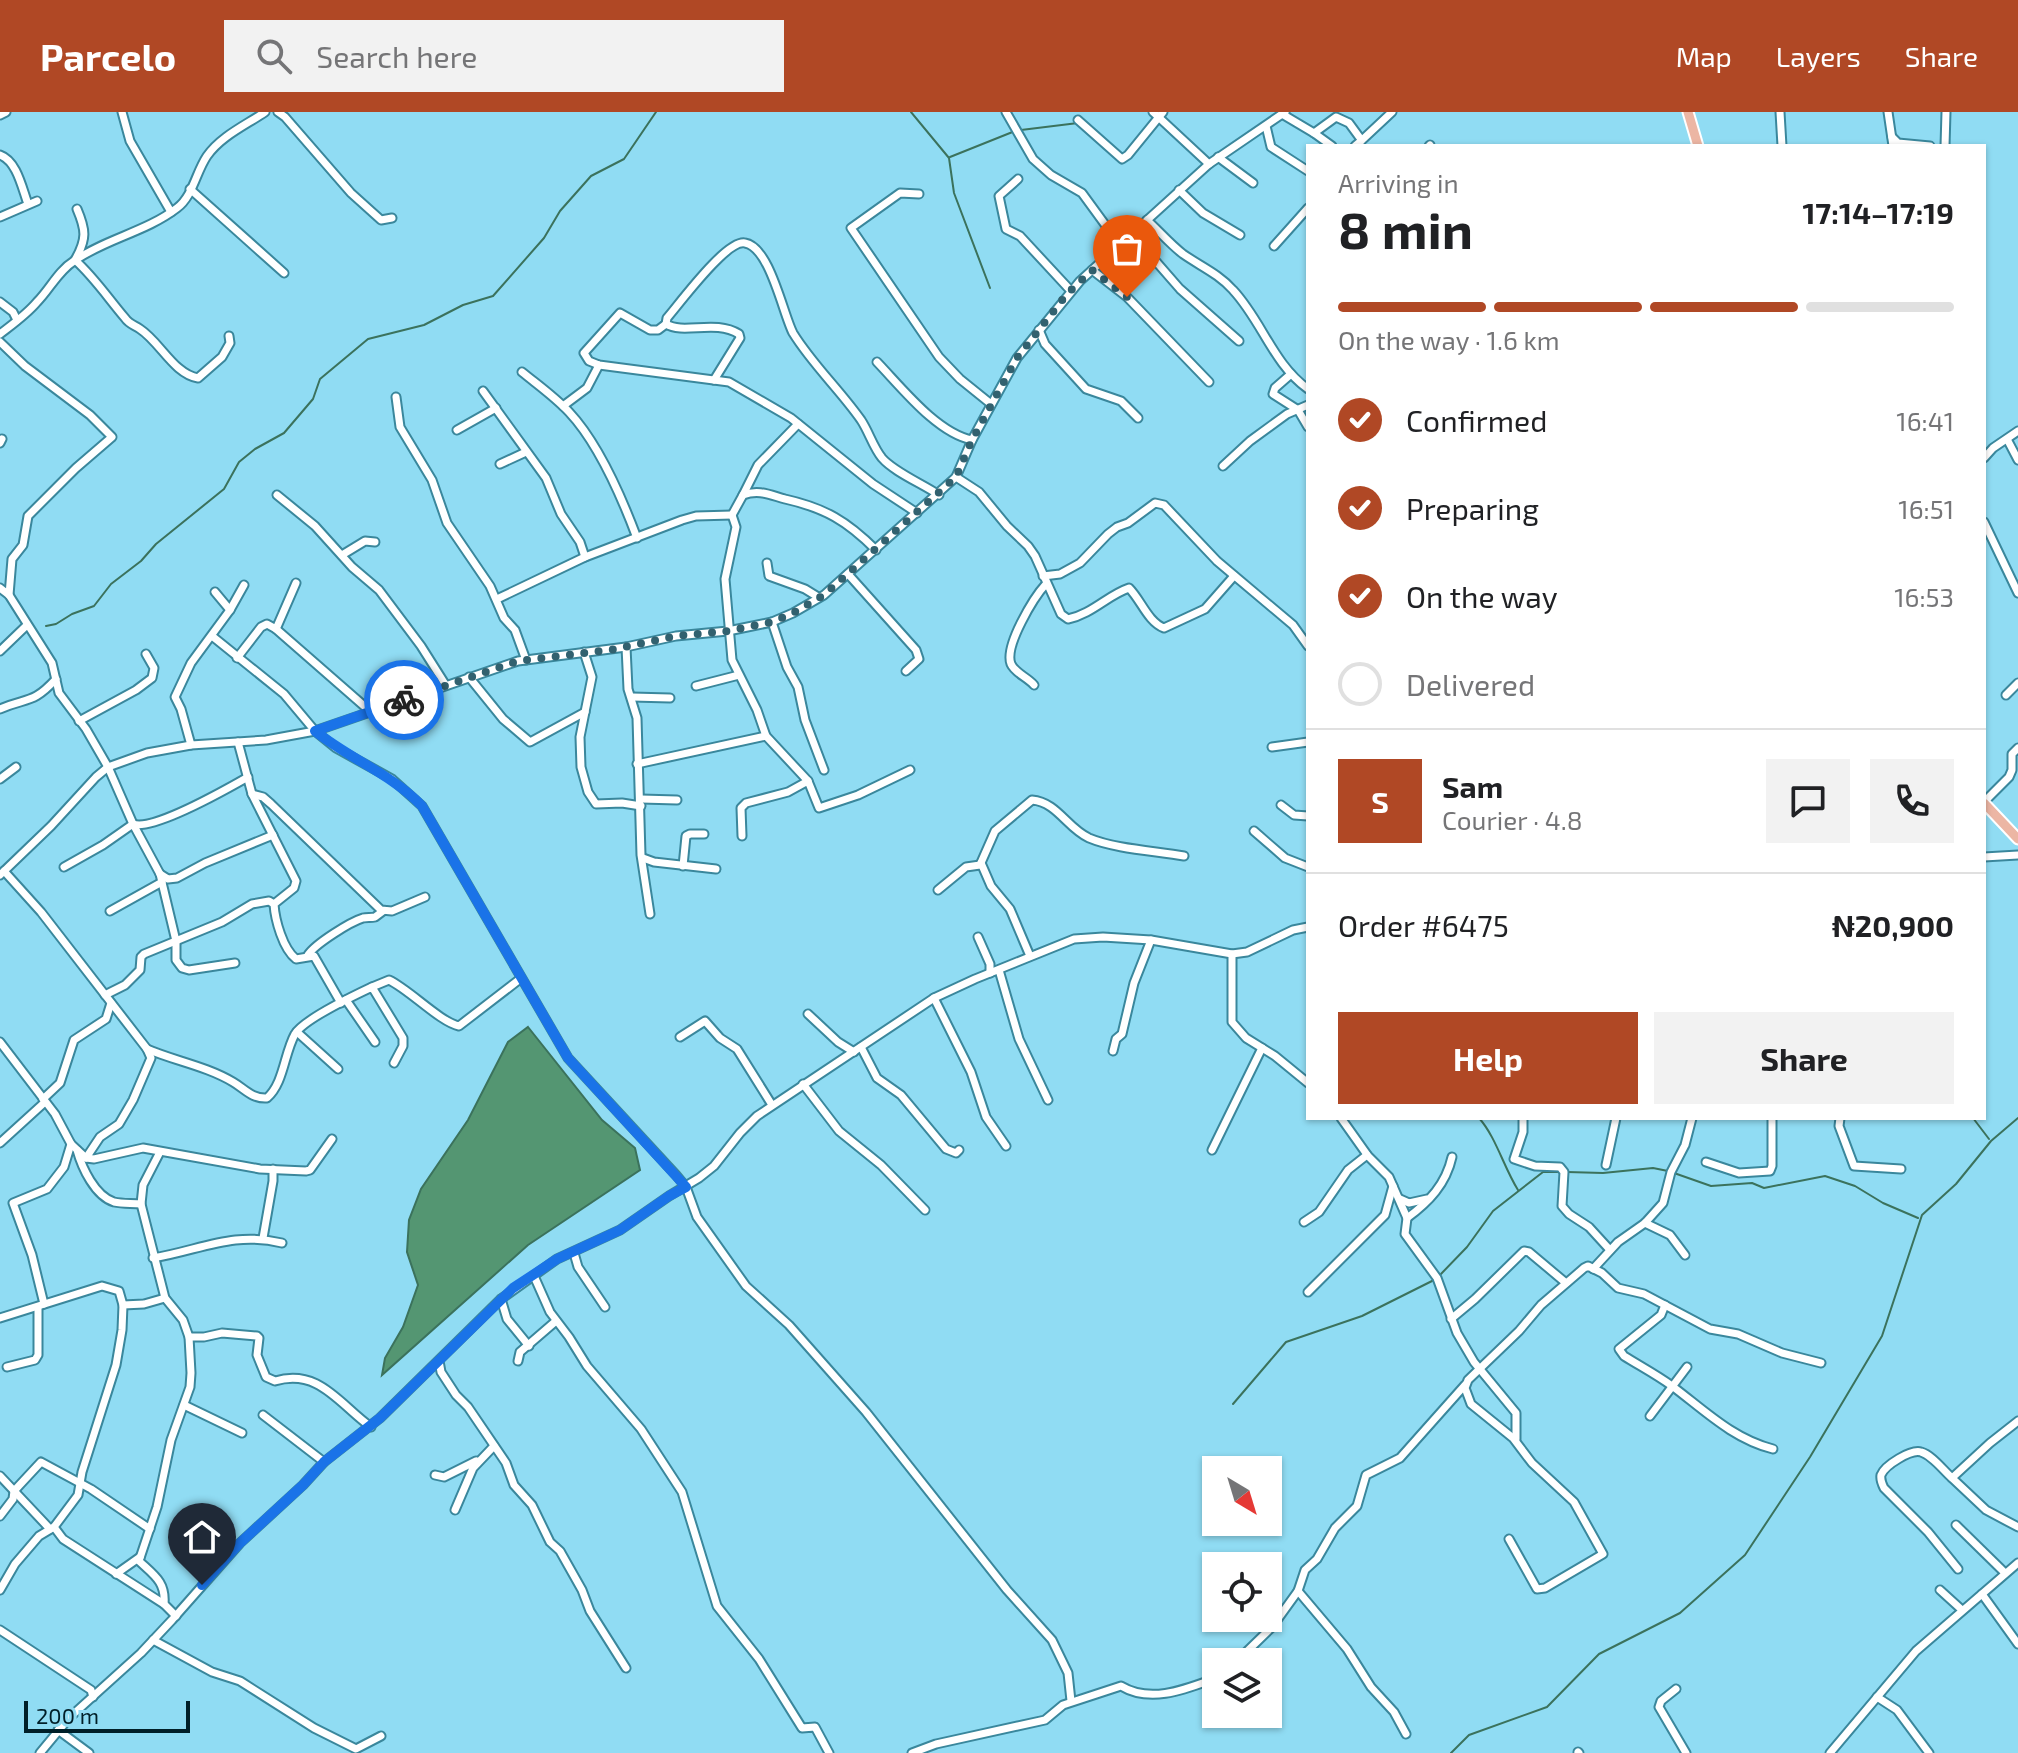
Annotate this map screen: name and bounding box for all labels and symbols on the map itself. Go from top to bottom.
pin [1093,215,1161,297]
courier [364,660,444,740]
north arrow [1202,1456,1282,1536]
pin [168,1503,236,1585]
scale bar [24,1697,190,1733]

